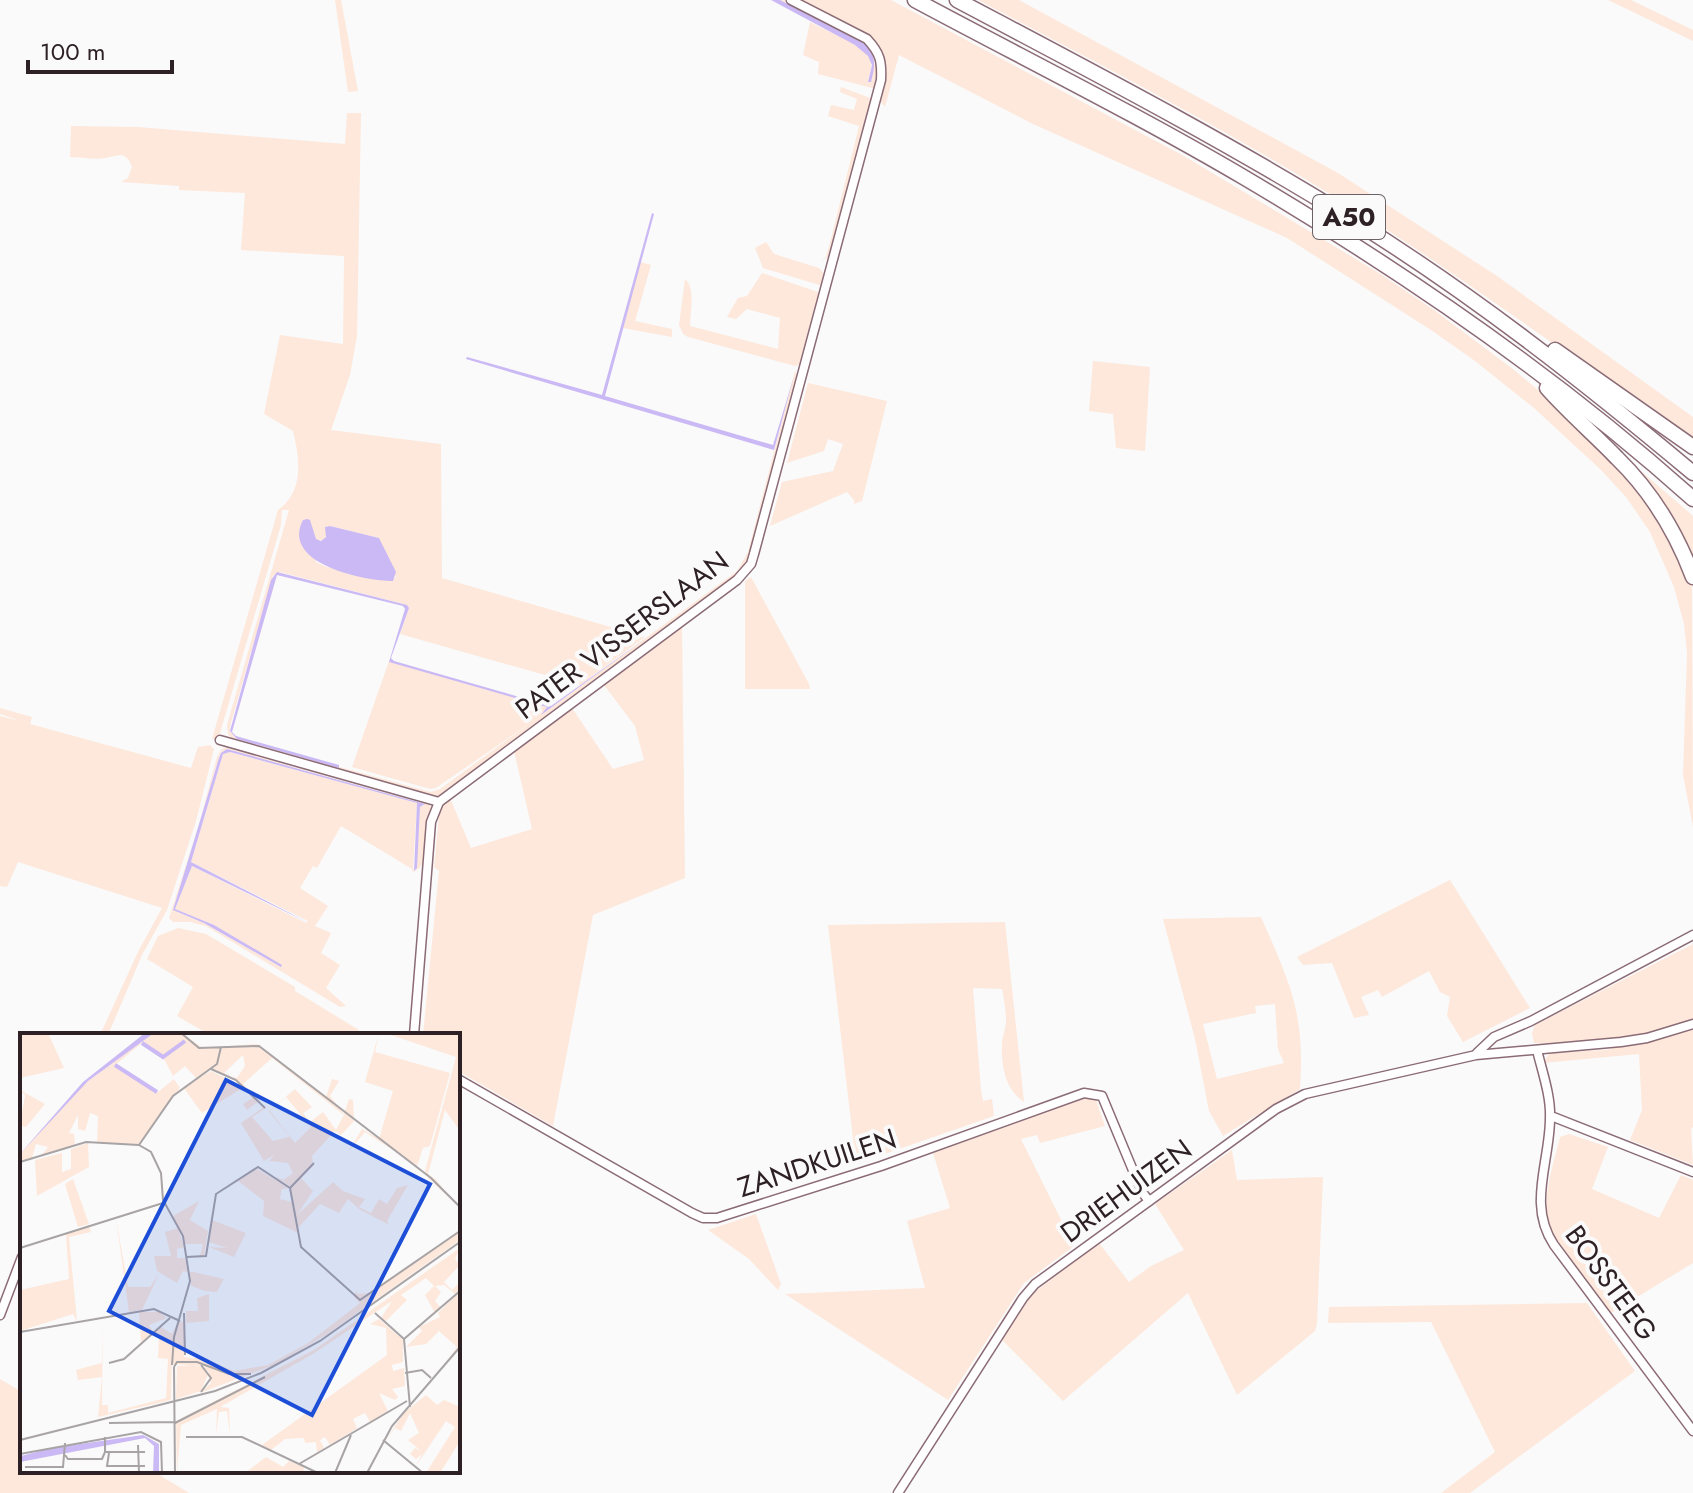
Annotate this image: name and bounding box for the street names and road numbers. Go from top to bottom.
road number: A50 [1313,195,1385,239]
street label: PATER VISSERSLAAN [507,541,737,729]
street label: ZANDKUILEN [732,1118,902,1208]
street label: DRIEHUIZEN [1052,1129,1200,1253]
street label: BOSSTEEG [1555,1217,1667,1349]

